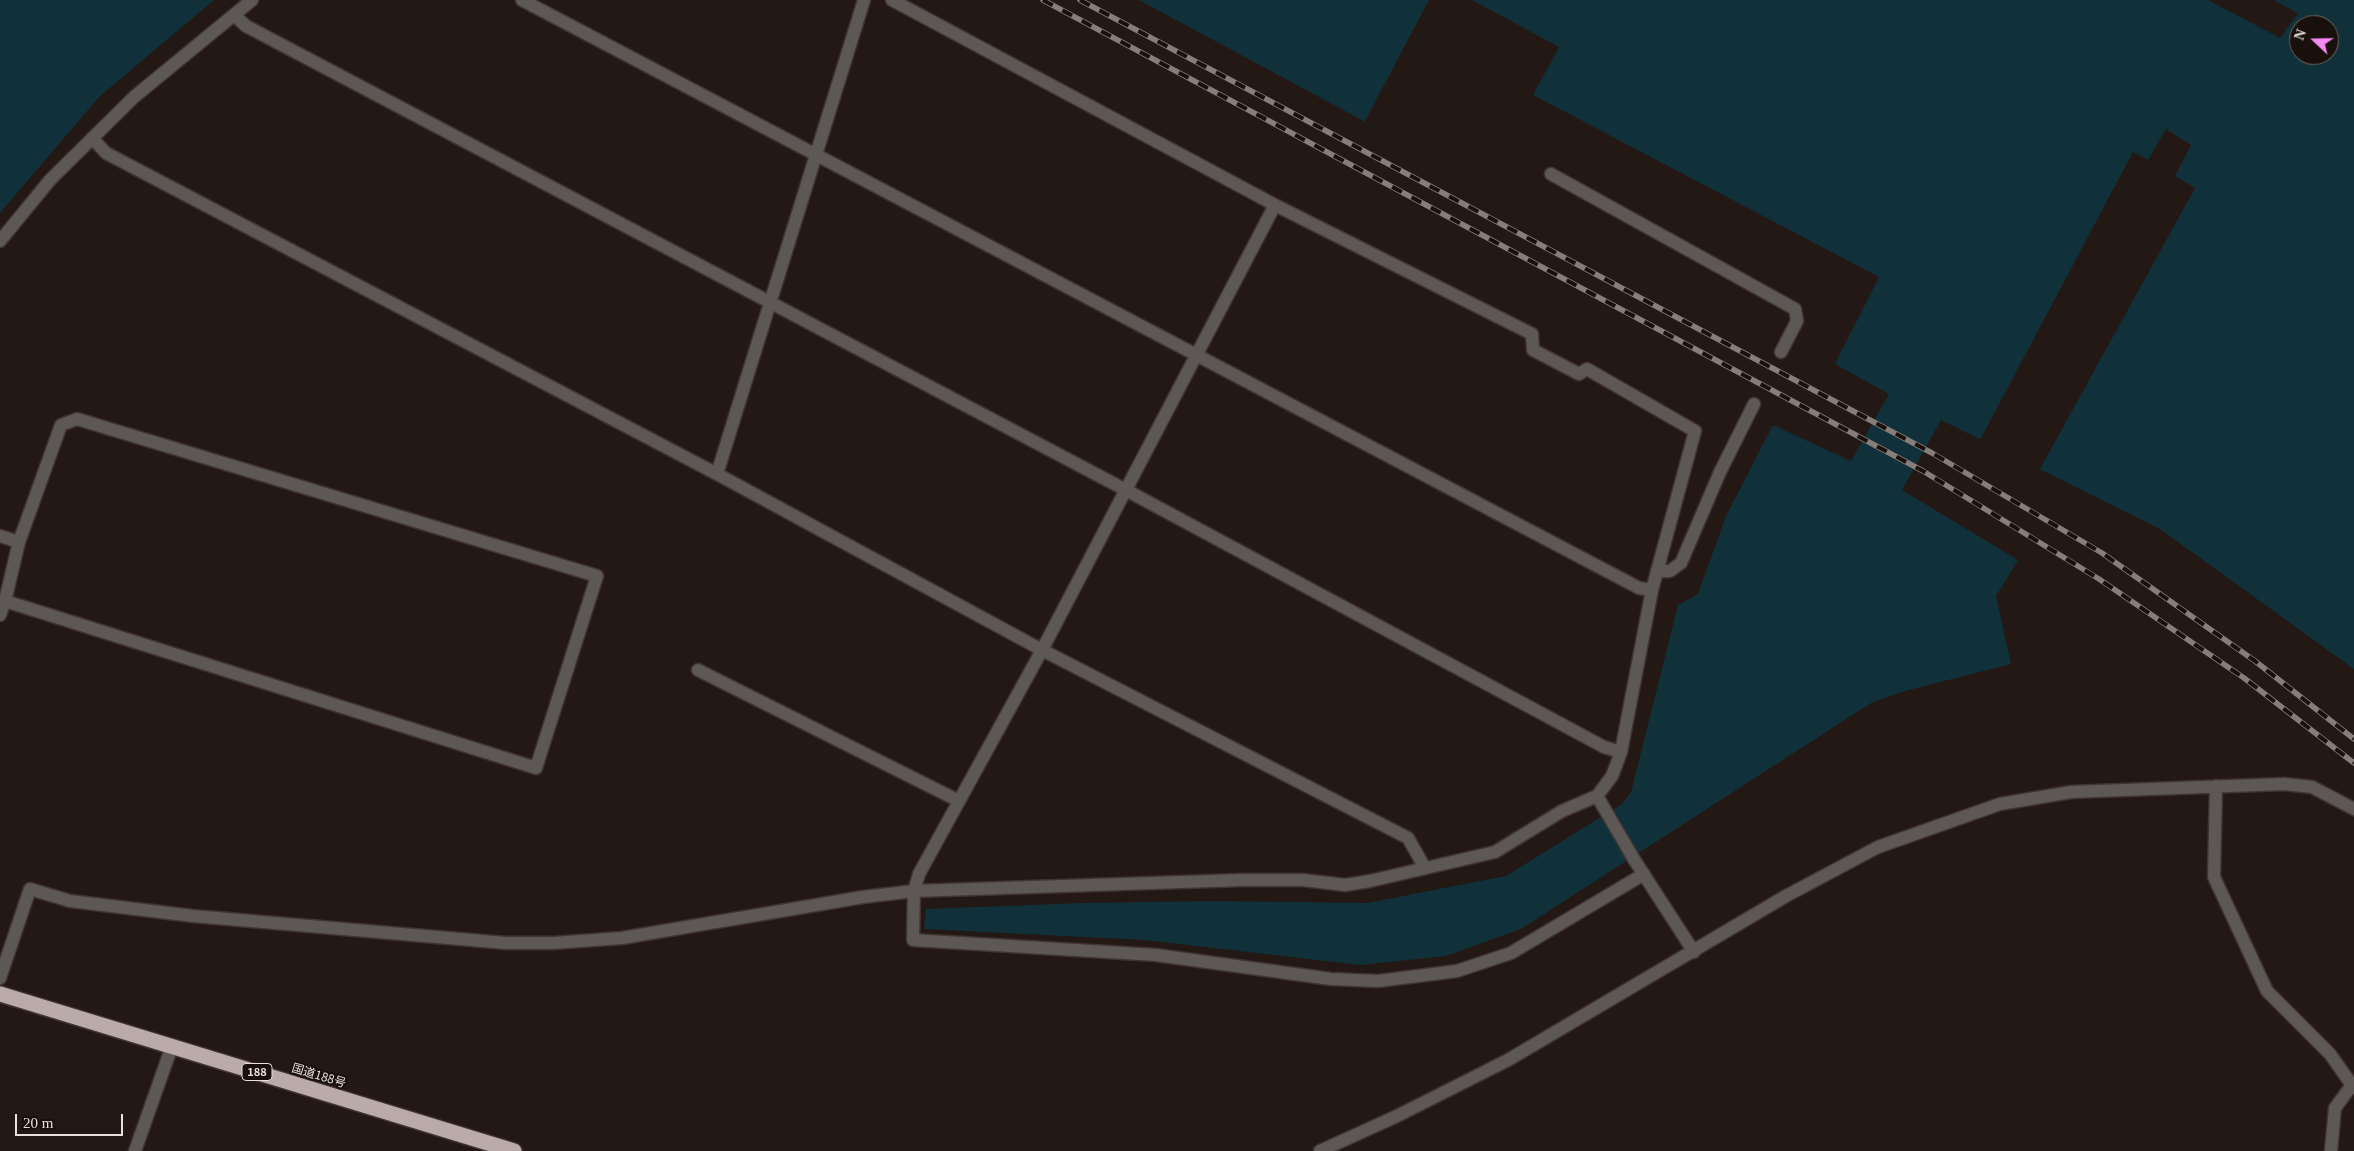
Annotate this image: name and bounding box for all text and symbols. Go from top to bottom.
north arrow [2289,15,2339,65]
text: N [2292,27,2309,42]
street label: 国道188号 [290,1060,348,1090]
road number: 188 [242,1064,272,1080]
scale bar [18,1104,125,1136]
text: 20 m [23,1115,53,1131]

